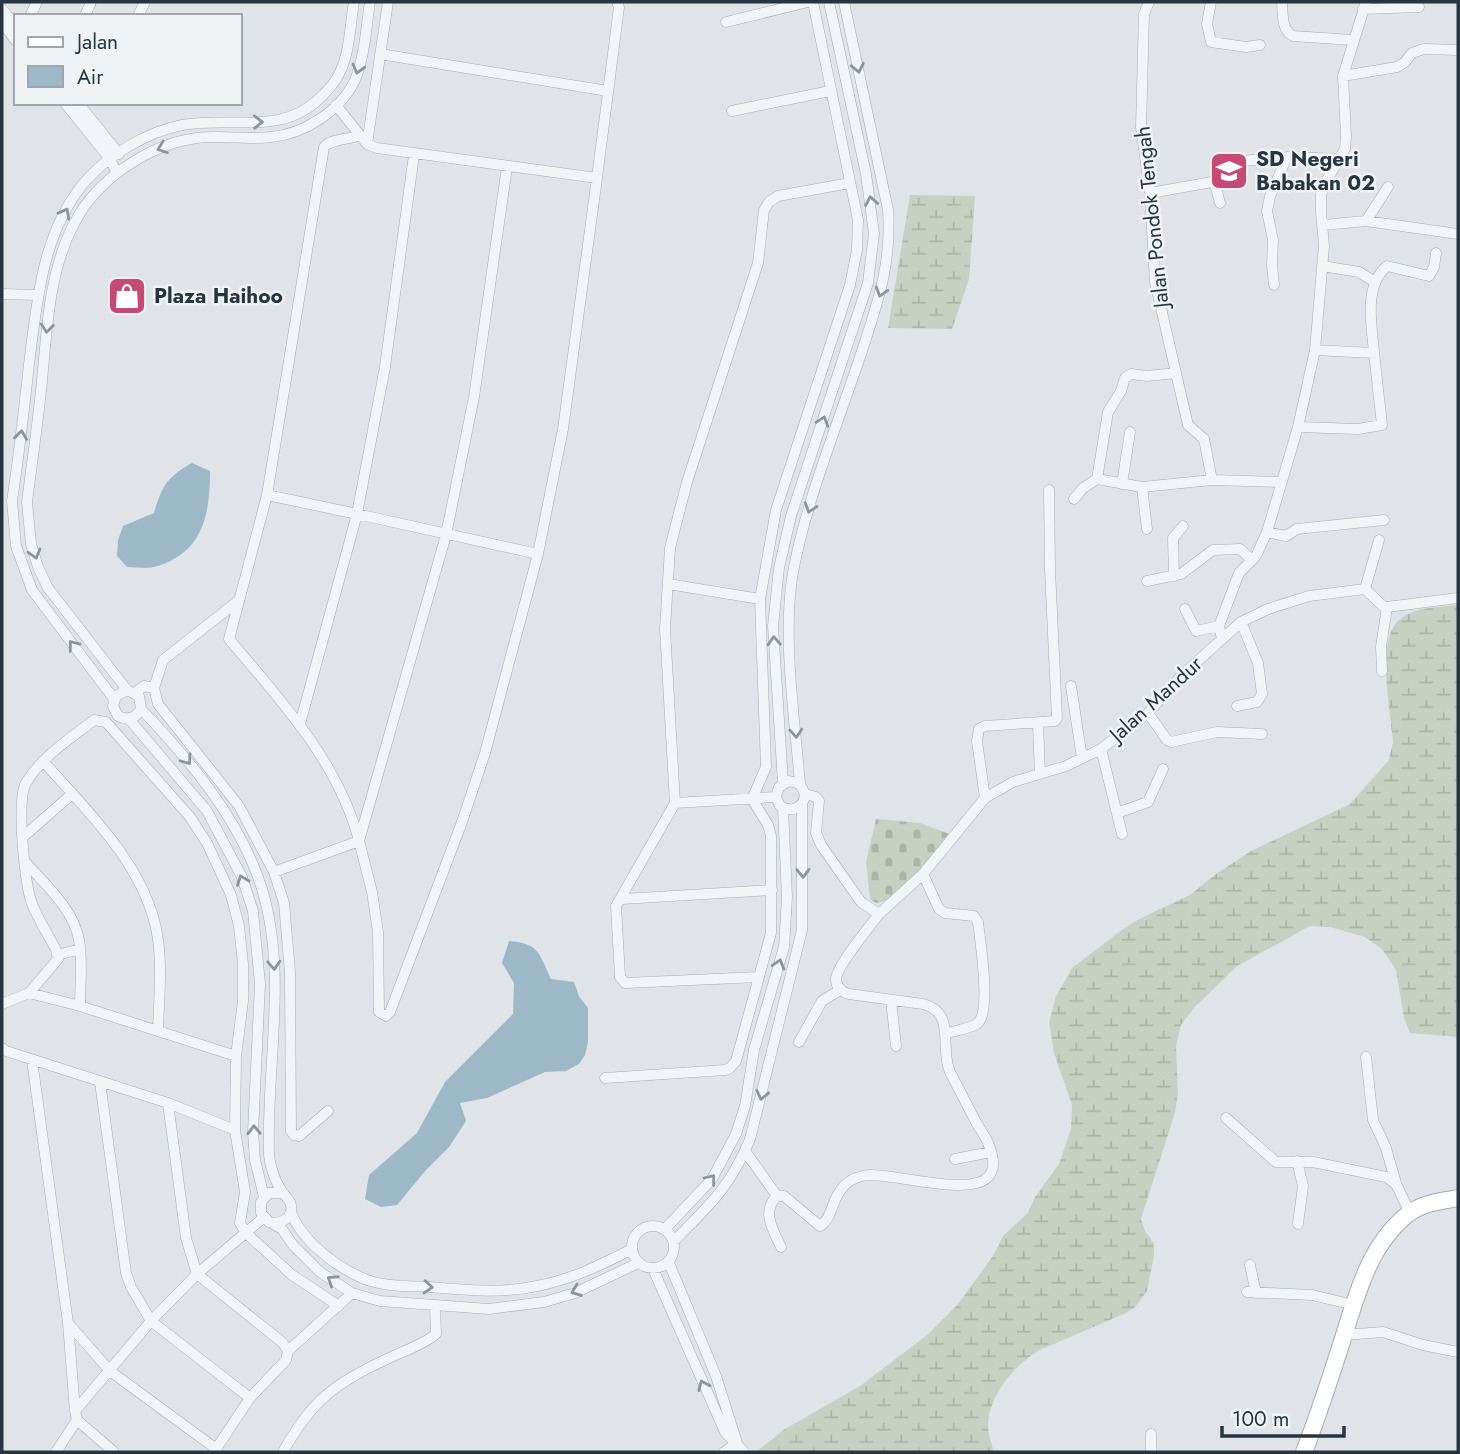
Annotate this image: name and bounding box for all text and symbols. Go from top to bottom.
legend [14,14,242,105]
text: Jalan [74,27,118,57]
text: Air [77,62,104,92]
one-way arrow [850,62,864,74]
one-way arrow [351,63,366,75]
one-way arrow [253,115,264,130]
street label: Jalan Pondok Tengah [1128,125,1177,312]
one-way arrow [157,140,169,154]
place label: SD Negeri Babakan 02 [1256,144,1375,198]
school or university icon: SD Negeri Babakan 02 [1208,150,1250,192]
one-way arrow [864,195,879,207]
one-way arrow [57,208,70,220]
shop icon: Plaza Haihoo [106,275,148,317]
place label: Plaza Haihoo [154,281,283,311]
one-way arrow [874,285,889,297]
one-way arrow [40,322,55,334]
one-way arrow [814,415,829,427]
one-way arrow [13,429,28,440]
one-way arrow [804,501,818,514]
one-way arrow [26,547,41,559]
one-way arrow [767,636,782,647]
one-way arrow [69,640,81,653]
street label: Jalan Mandur [1101,649,1210,751]
one-way arrow [788,727,803,738]
one-way arrow [179,752,191,765]
one-way arrow [796,868,811,879]
one-way arrow [236,875,250,887]
one-way arrow [770,958,785,970]
one-way arrow [267,960,282,971]
one-way arrow [755,1089,770,1101]
one-way arrow [246,1124,261,1135]
one-way arrow [702,1174,715,1186]
one-way arrow [327,1275,340,1288]
one-way arrow [423,1279,434,1294]
one-way arrow [571,1283,583,1297]
one-way arrow [697,1380,711,1392]
scale bar [1222,1394,1344,1438]
text: 100 m [1232,1404,1289,1434]

